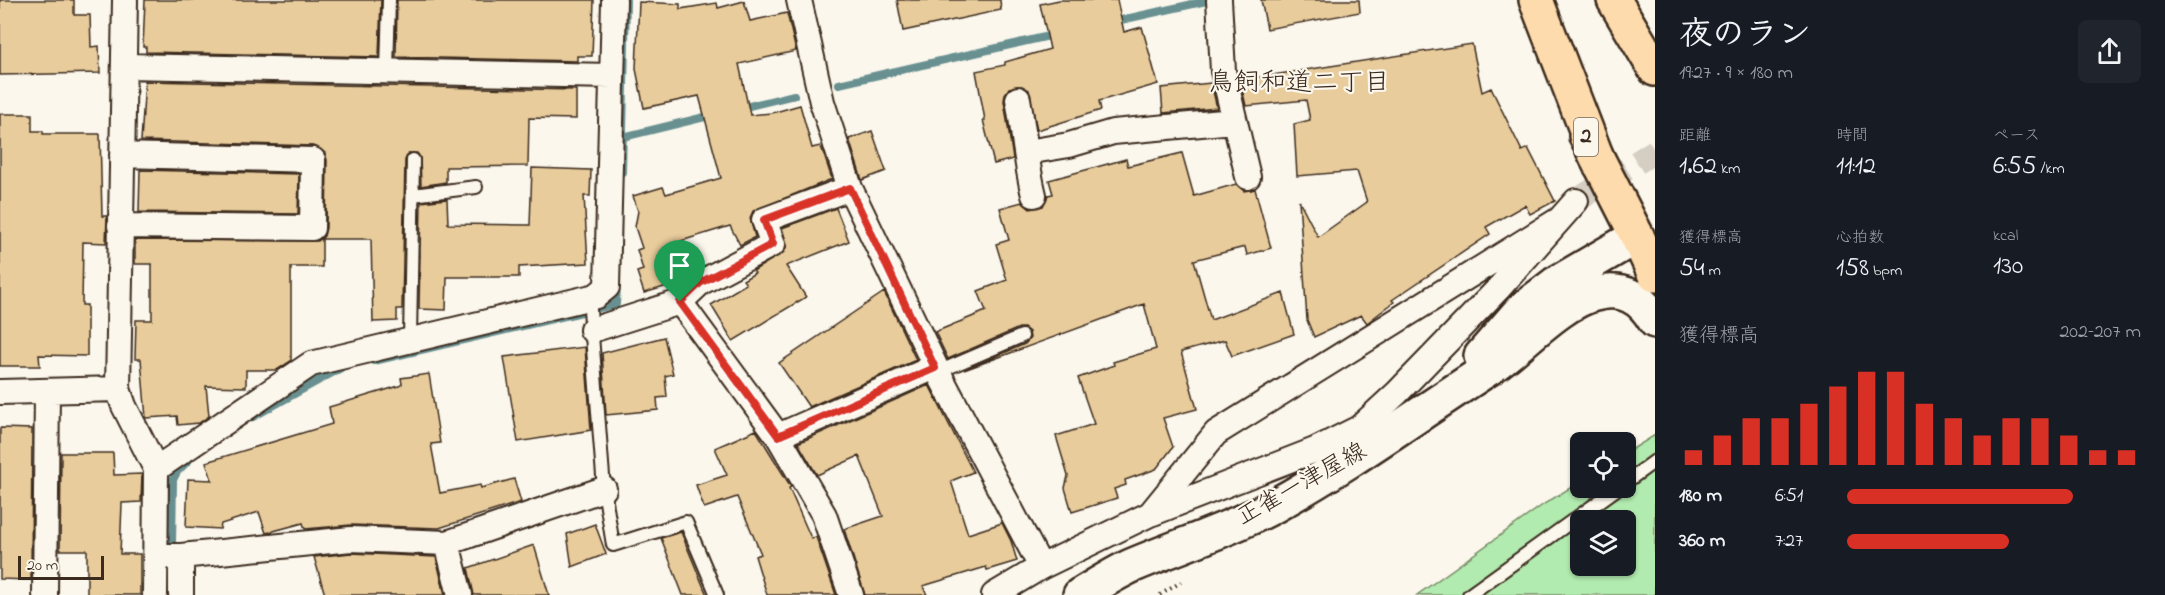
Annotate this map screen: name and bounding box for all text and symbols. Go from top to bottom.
text: 夜のラン [1679,12,1811,60]
button: share [2078,20,2141,83]
text: 19:27 · 9 × 180 m [1679,59,1793,88]
district label: 鳥飼和道二丁目 [1208,65,1390,103]
road number: 2 [1574,118,1598,156]
text: 距離 [1679,124,1711,148]
text: 時間 [1836,124,1868,148]
text: ペース [1993,124,2040,148]
text: 1.62 [1679,148,1717,186]
text: 11:12 [1836,148,1876,186]
text: 6:55 [1993,148,2036,186]
text: km [1717,157,1740,181]
text: /km [2036,157,2065,181]
text: kcal [1993,224,2018,248]
text: 獲得標高 [1679,226,1743,250]
text: 心拍数 [1836,226,1884,250]
pin [654,240,705,302]
text: 130 [1993,248,2023,286]
icon: arrive [663,249,696,282]
text: 54 [1679,250,1705,288]
text: 158 [1836,250,1869,288]
text: m [1705,259,1721,283]
text: bpm [1869,259,1902,283]
text: 202–207 m [2059,318,2141,347]
text: 獲得標高 [1679,322,1759,351]
map controls [1570,432,1636,576]
button: locate [1570,432,1636,498]
street label: 正雀一津屋線 [1231,435,1373,535]
text: 180 m [1679,482,1722,511]
text: 6:51 [1775,482,1803,511]
button: layers [1570,510,1636,576]
text: 360 m [1679,527,1725,556]
text: 7:27 [1775,527,1803,556]
scale bar [18,553,104,580]
text: 20 m [27,554,58,578]

